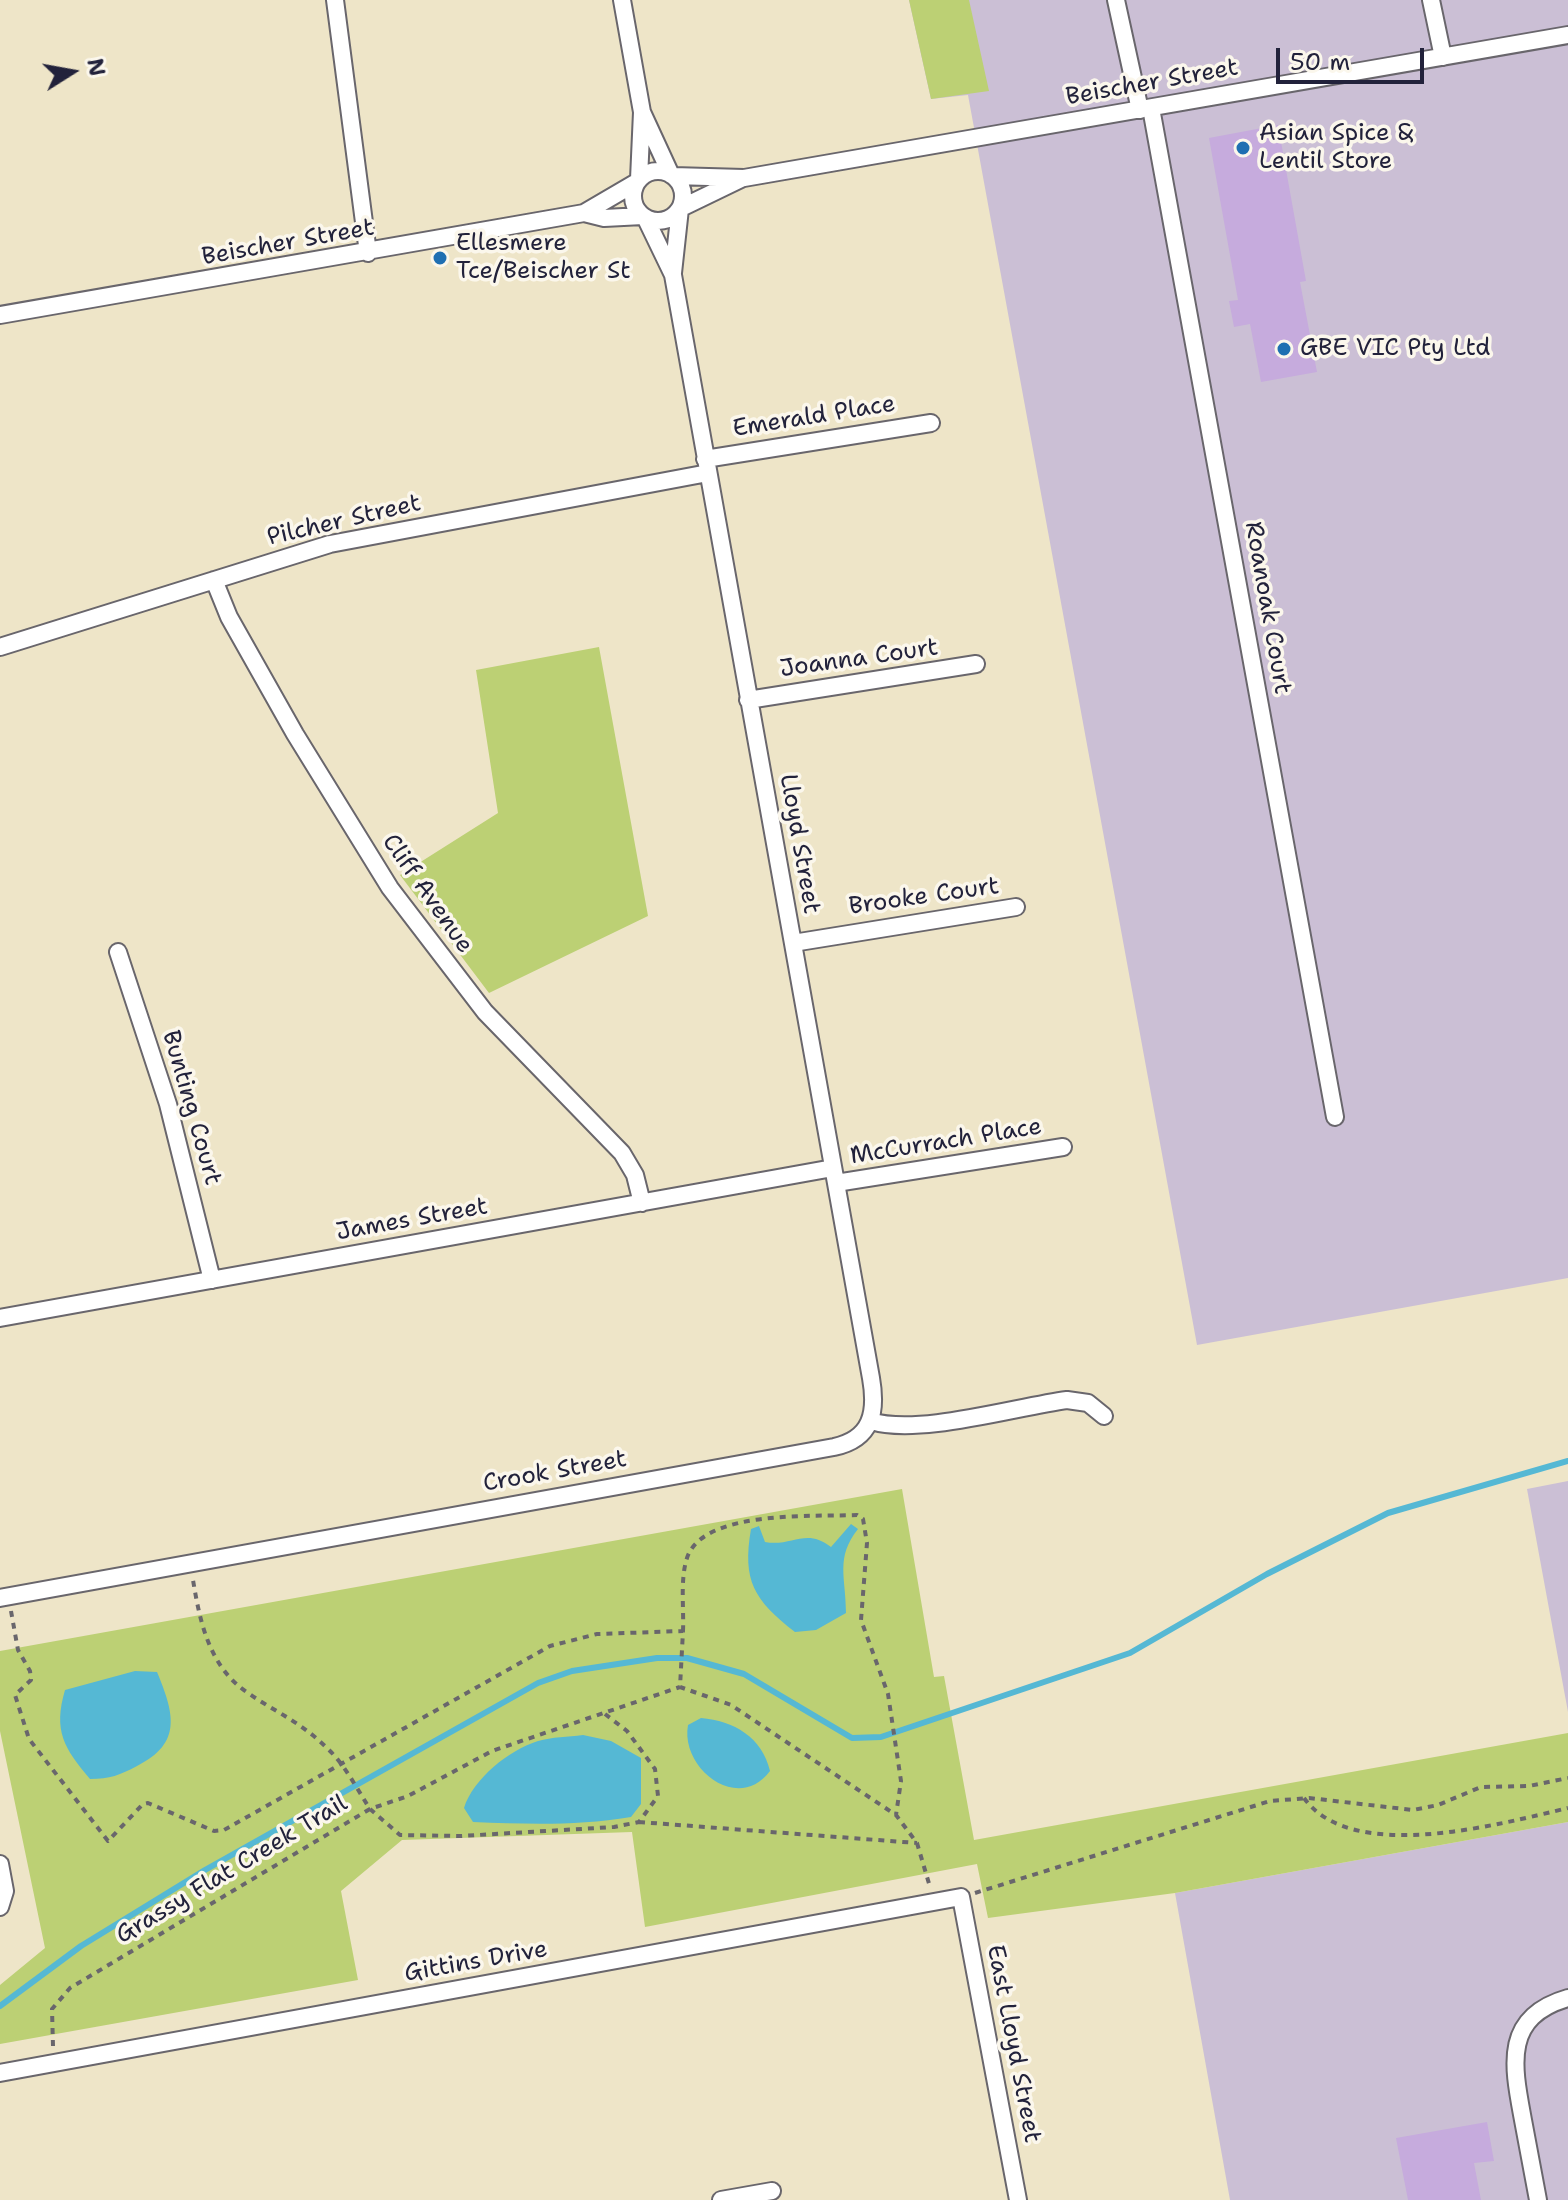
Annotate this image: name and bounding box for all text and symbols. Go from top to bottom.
north arrow [32,32,112,112]
scale bar [1280,32,1428,82]
text: 50 m [1290,46,1350,78]
street label: Beischer Street [1064,54,1240,112]
text: N [80,56,112,79]
place label: Asian Spice & Lentil Store [1259,120,1413,176]
marker: Asian Spice & Lentil Store [1234,139,1252,157]
street label: Beischer Street [200,214,376,272]
place label: Ellesmere Tce/Beischer St [456,230,631,286]
marker: Ellesmere Tce/Beischer St [431,249,449,267]
place label: GBE VIC Pty Ltd [1300,335,1491,363]
marker: GBE VIC Pty Ltd [1275,340,1293,358]
street label: Emerald Place [731,390,897,444]
street label: Pilcher Street [264,489,424,553]
street label: Roanoak Court [1238,520,1296,696]
street label: Joanna Court [778,634,940,684]
street label: Lloyd Street [773,772,825,916]
street label: Cliff Avenue [375,829,479,959]
street label: Brooke Court [847,872,1001,922]
street label: Bunting Court [155,1027,227,1189]
street label: McCurrach Place [848,1113,1044,1171]
street label: James Street [334,1192,490,1248]
street label: Crook Street [481,1445,629,1499]
street label: Grassy Flat Creek Trail [111,1789,353,1951]
street label: Gittins Drive [402,1935,550,1989]
street label: East Lloyd Street [980,1943,1046,2145]

